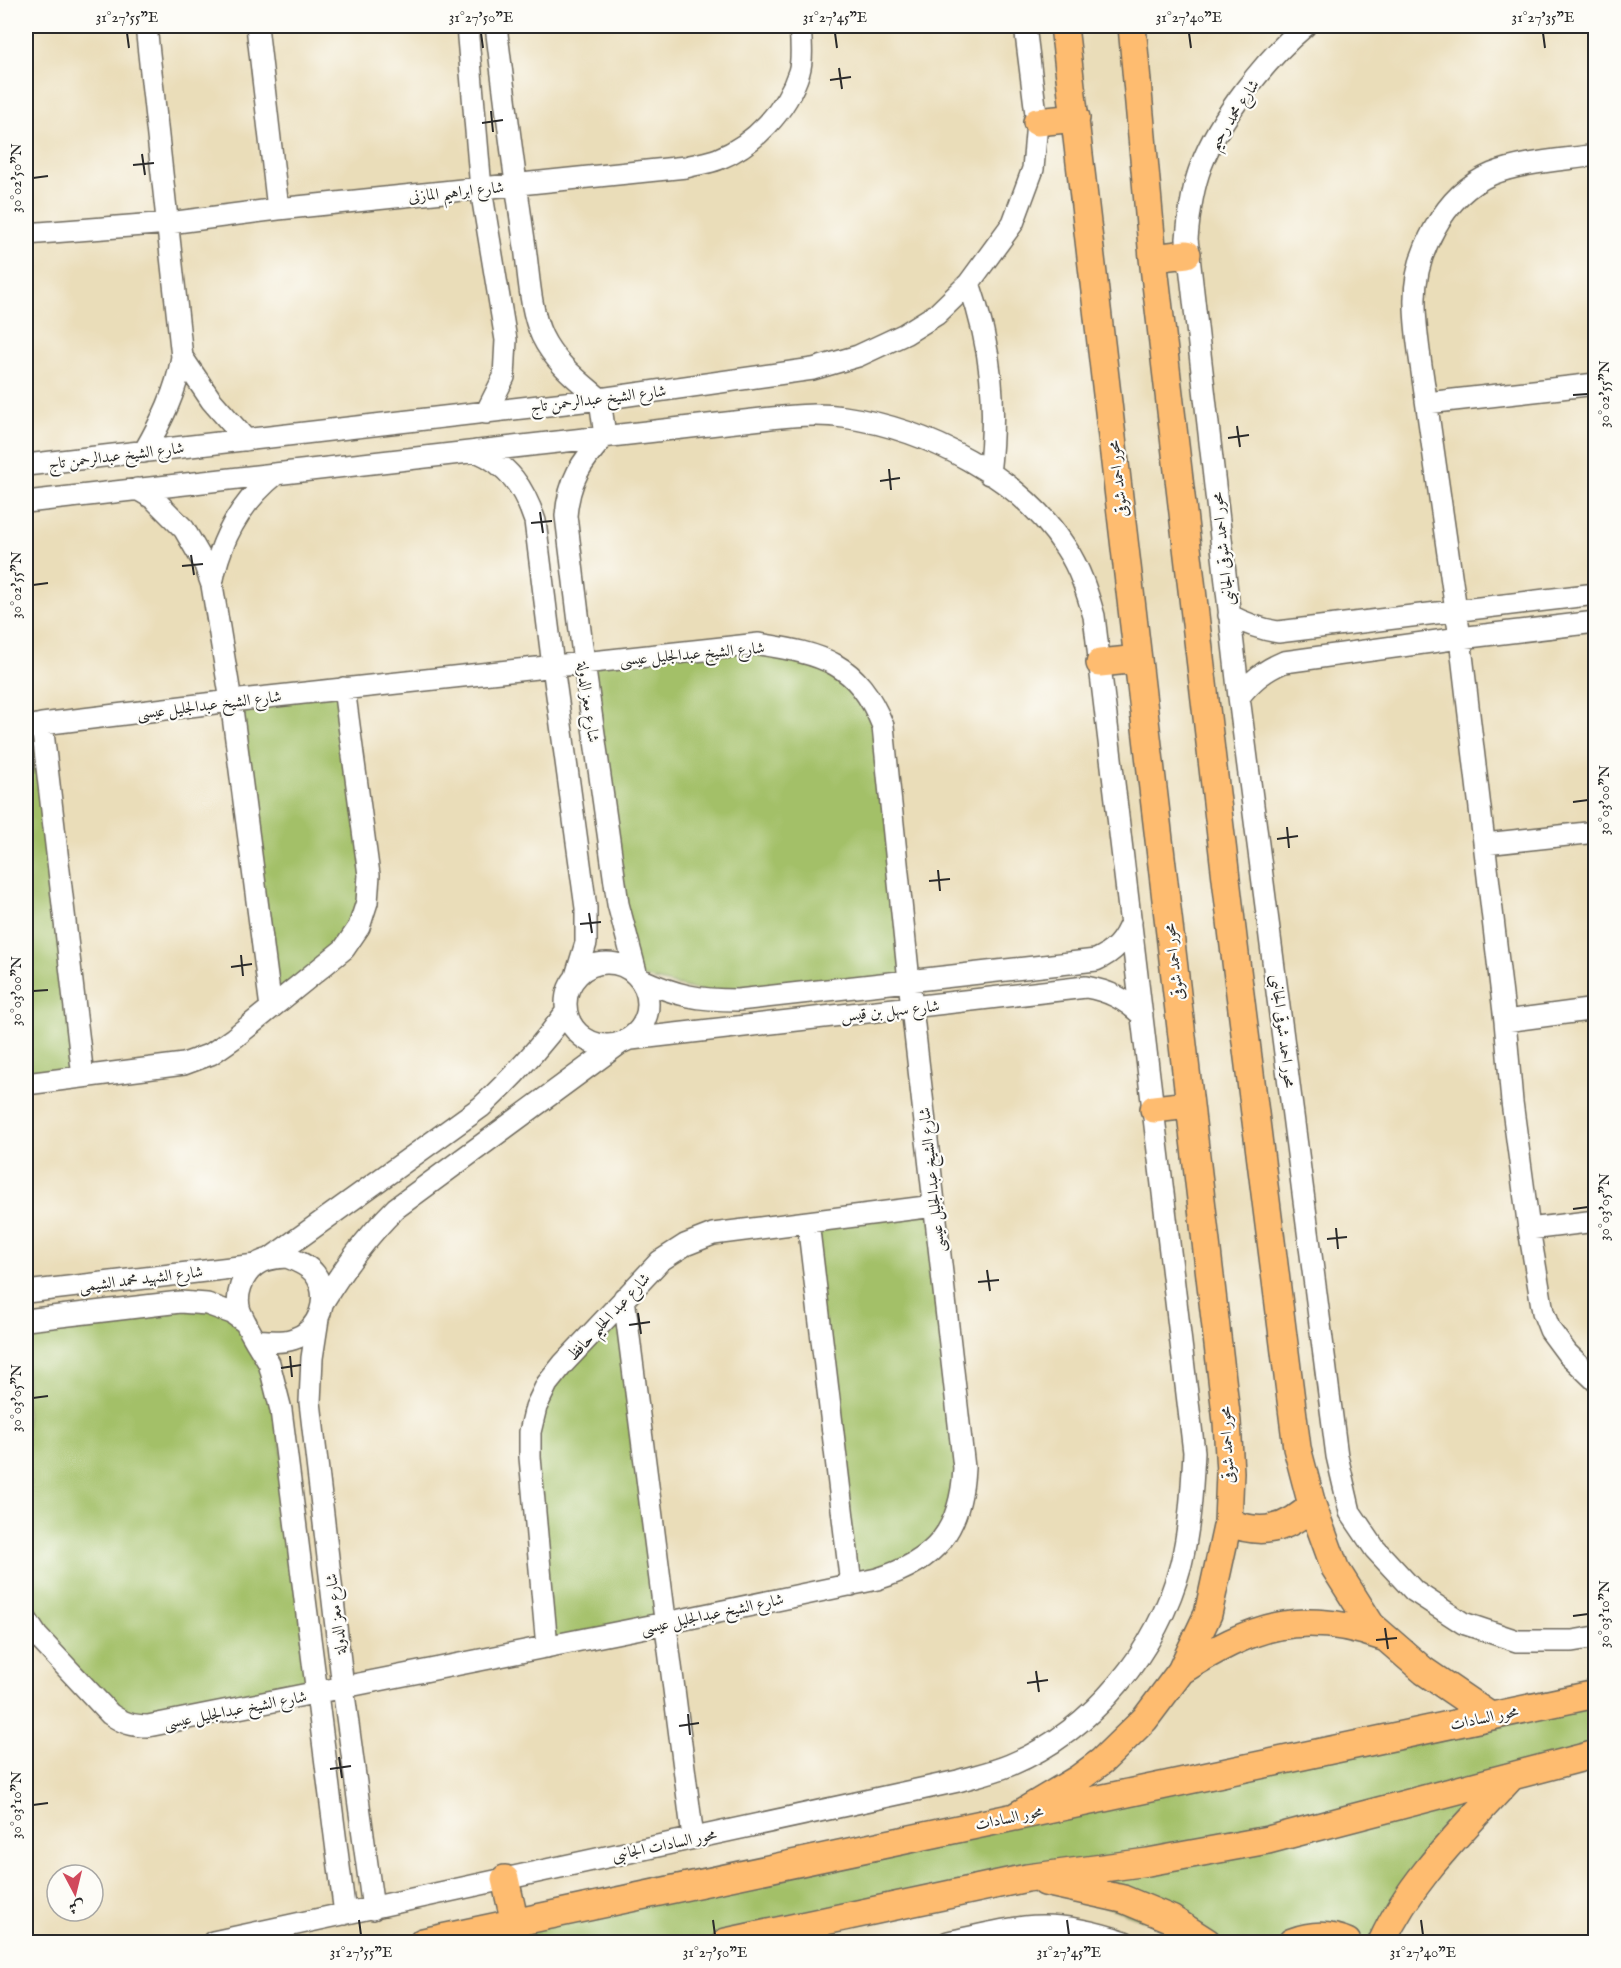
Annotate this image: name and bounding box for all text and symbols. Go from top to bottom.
text: 31°27'55"E [96,8,158,27]
text: 31°27'50"E [449,8,513,27]
text: 31°27'45"E [803,8,867,27]
text: 31°27'40"E [1156,8,1222,27]
text: 31°27'35"E [1512,8,1574,27]
street label: شارع محمد رحيم [1205,76,1269,157]
text: 30°02'50"N [7,143,26,213]
street label: شارع ابراهيم المازنى [407,178,506,213]
text: 30°02'55"N [1595,360,1614,428]
street label: شارع الشيخ عبدالرحمن تاج [529,382,668,421]
street label: شارع الشيخ عبدالرحمن تاج [47,439,186,478]
street label: محور احمد شوقى [1104,439,1134,518]
street label: محور احمد شوقى الجانبى [1208,491,1241,607]
text: 30°02'55"N [7,551,26,619]
street label: شارع الشيخ عبدالجليل عيسى [619,639,766,674]
street label: شارع معز الدولة [569,660,603,744]
street label: شارع الشيخ عبدالجليل عيسى [136,687,283,728]
text: 30°03'00"N [1595,765,1614,835]
street label: محور احمد شوقى [1160,922,1190,1001]
text: 30°03'00"N [7,956,26,1026]
street label: محور احمد شوقى الجانبى [1264,973,1299,1090]
street label: شارع سهل بن قيس [840,997,941,1029]
street label: شارع الشيخ عبدالجليل عيسى [915,1106,954,1253]
text: 30°03'05"N [1595,1173,1614,1241]
street label: شارع الشهيد محمد الشيمى [78,1262,205,1299]
street label: شارع عبد الحليم حافظ [564,1269,659,1369]
text: 30°03'05"N [7,1364,26,1432]
street label: محور احمد شوقى [1216,1405,1240,1484]
street label: شارع معز الدولة [322,1572,354,1656]
text: 30°03'10"N [1595,1580,1614,1648]
street label: شارع الشيخ عبدالجليل عيسى [639,1590,786,1643]
street label: شارع الشيخ عبدالجليل عيسى [162,1687,309,1738]
street label: محور السادات [1448,1702,1521,1736]
text: 30°03'10"N [7,1771,26,1839]
street label: محور السادات [973,1802,1046,1836]
street label: محور السادات الجانبى [610,1825,719,1868]
north arrow [45,1863,105,1923]
text: ش [67,1895,86,1917]
text: 31°27'55"E [330,1943,392,1962]
text: 31°27'50"E [683,1943,747,1962]
text: 31°27'45"E [1037,1943,1101,1962]
text: 31°27'40"E [1390,1943,1456,1962]

